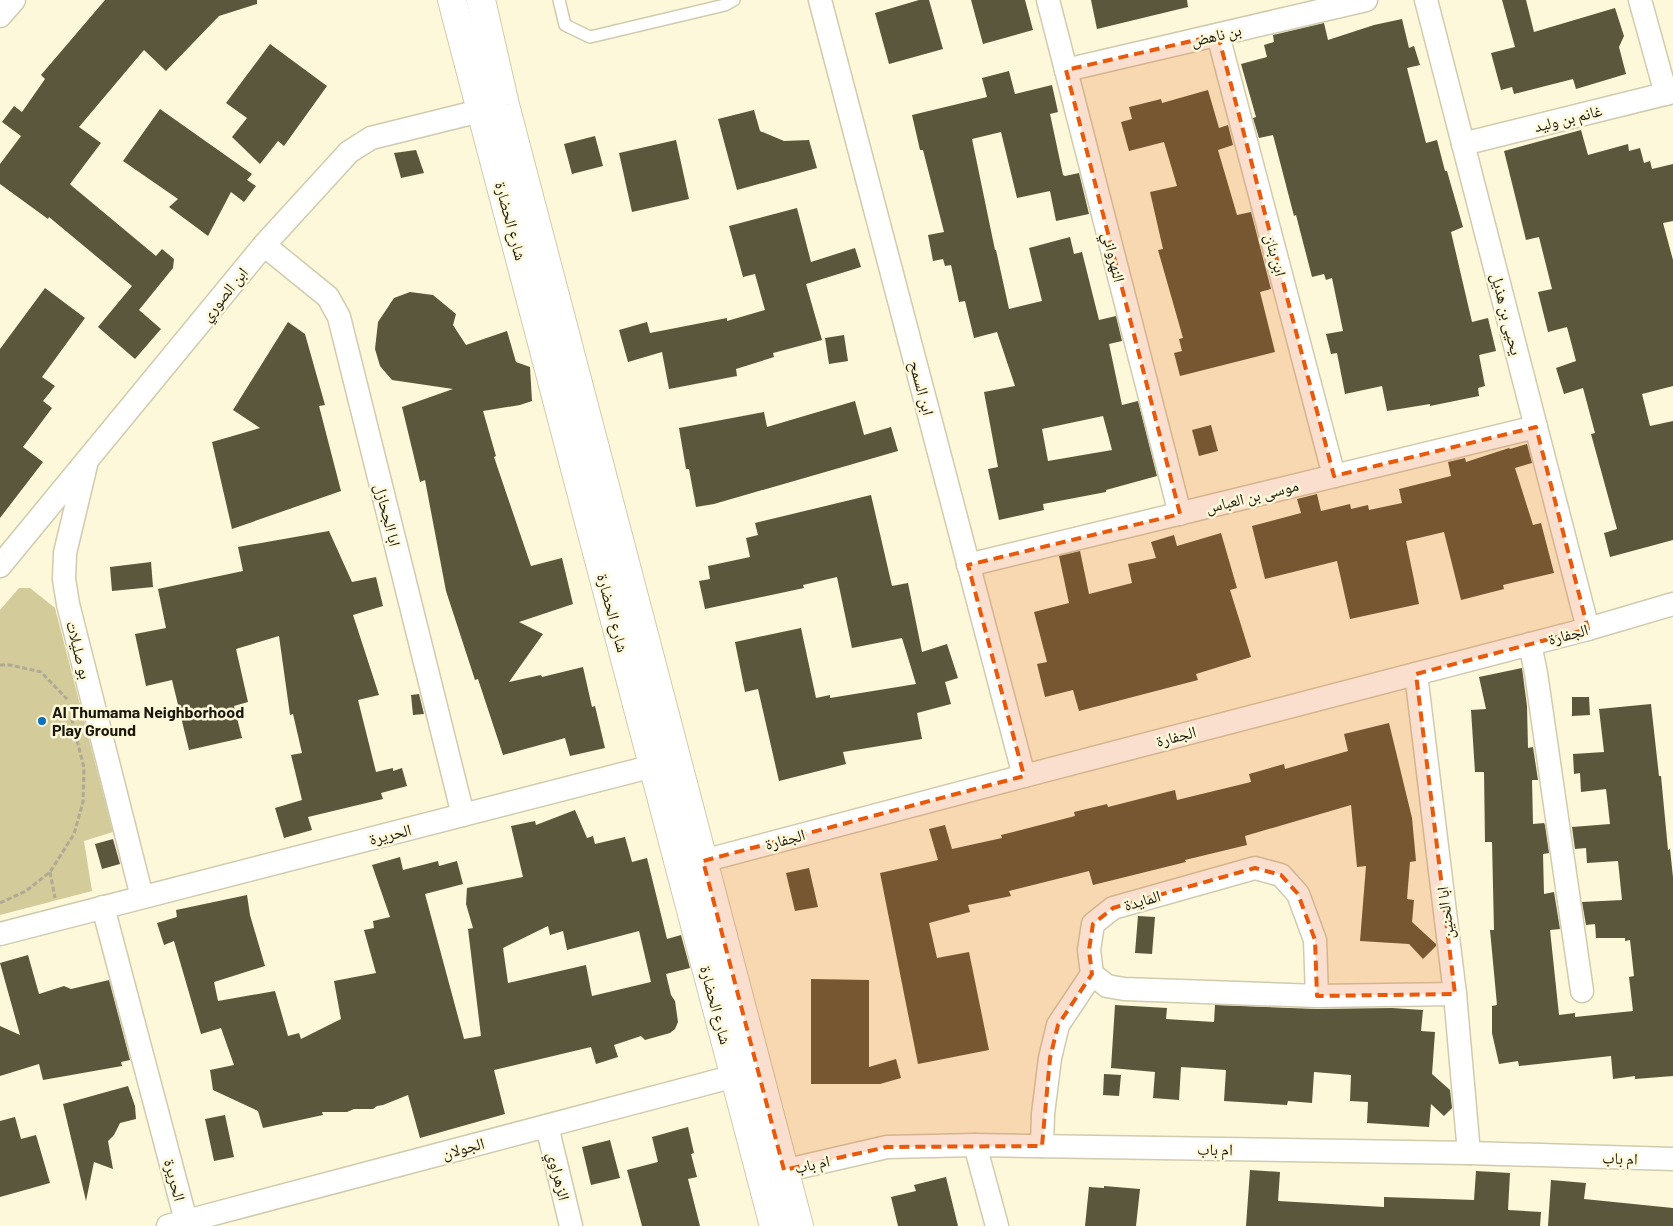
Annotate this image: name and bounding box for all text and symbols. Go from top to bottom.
street label: بن ناهض [1189,20,1243,51]
street label: غانم بن وليد [1532,100,1604,137]
street label: شارع الحضارة [490,179,531,263]
street label: النهرواني [1095,230,1130,285]
street label: ابن بنان [1260,232,1291,279]
street label: ابن الصوري [196,263,254,327]
street label: يحيى بن هذيل [1486,271,1527,357]
street label: ابن السمح [904,358,939,418]
street label: موسى بن العباس [1203,475,1301,518]
street label: ابا الجحازل [370,482,405,549]
street label: شارع الحضارة [592,571,633,655]
street label: بو صليلات [62,619,96,681]
street label: الجفارة [1546,619,1590,649]
place label: Al Thumama Neighborhood Play Ground [52,702,244,739]
marker: Al Thumama Neighborhood Play Ground [36,715,48,727]
street label: الجفارة [1154,721,1198,751]
street label: الحريرة [367,819,413,849]
street label: الجفارة [763,824,807,854]
street label: المايدة [1121,885,1163,914]
street label: ابا الحنين [1432,885,1459,941]
street label: شارع الحضارة [695,963,736,1047]
street label: الجولان [440,1133,487,1164]
street label: ام باب [1197,1139,1233,1160]
street label: ام باب [1602,1147,1638,1170]
street label: الزهراوي [540,1150,575,1203]
street label: ام باب [792,1150,832,1179]
street label: الحريرة [160,1157,190,1203]

